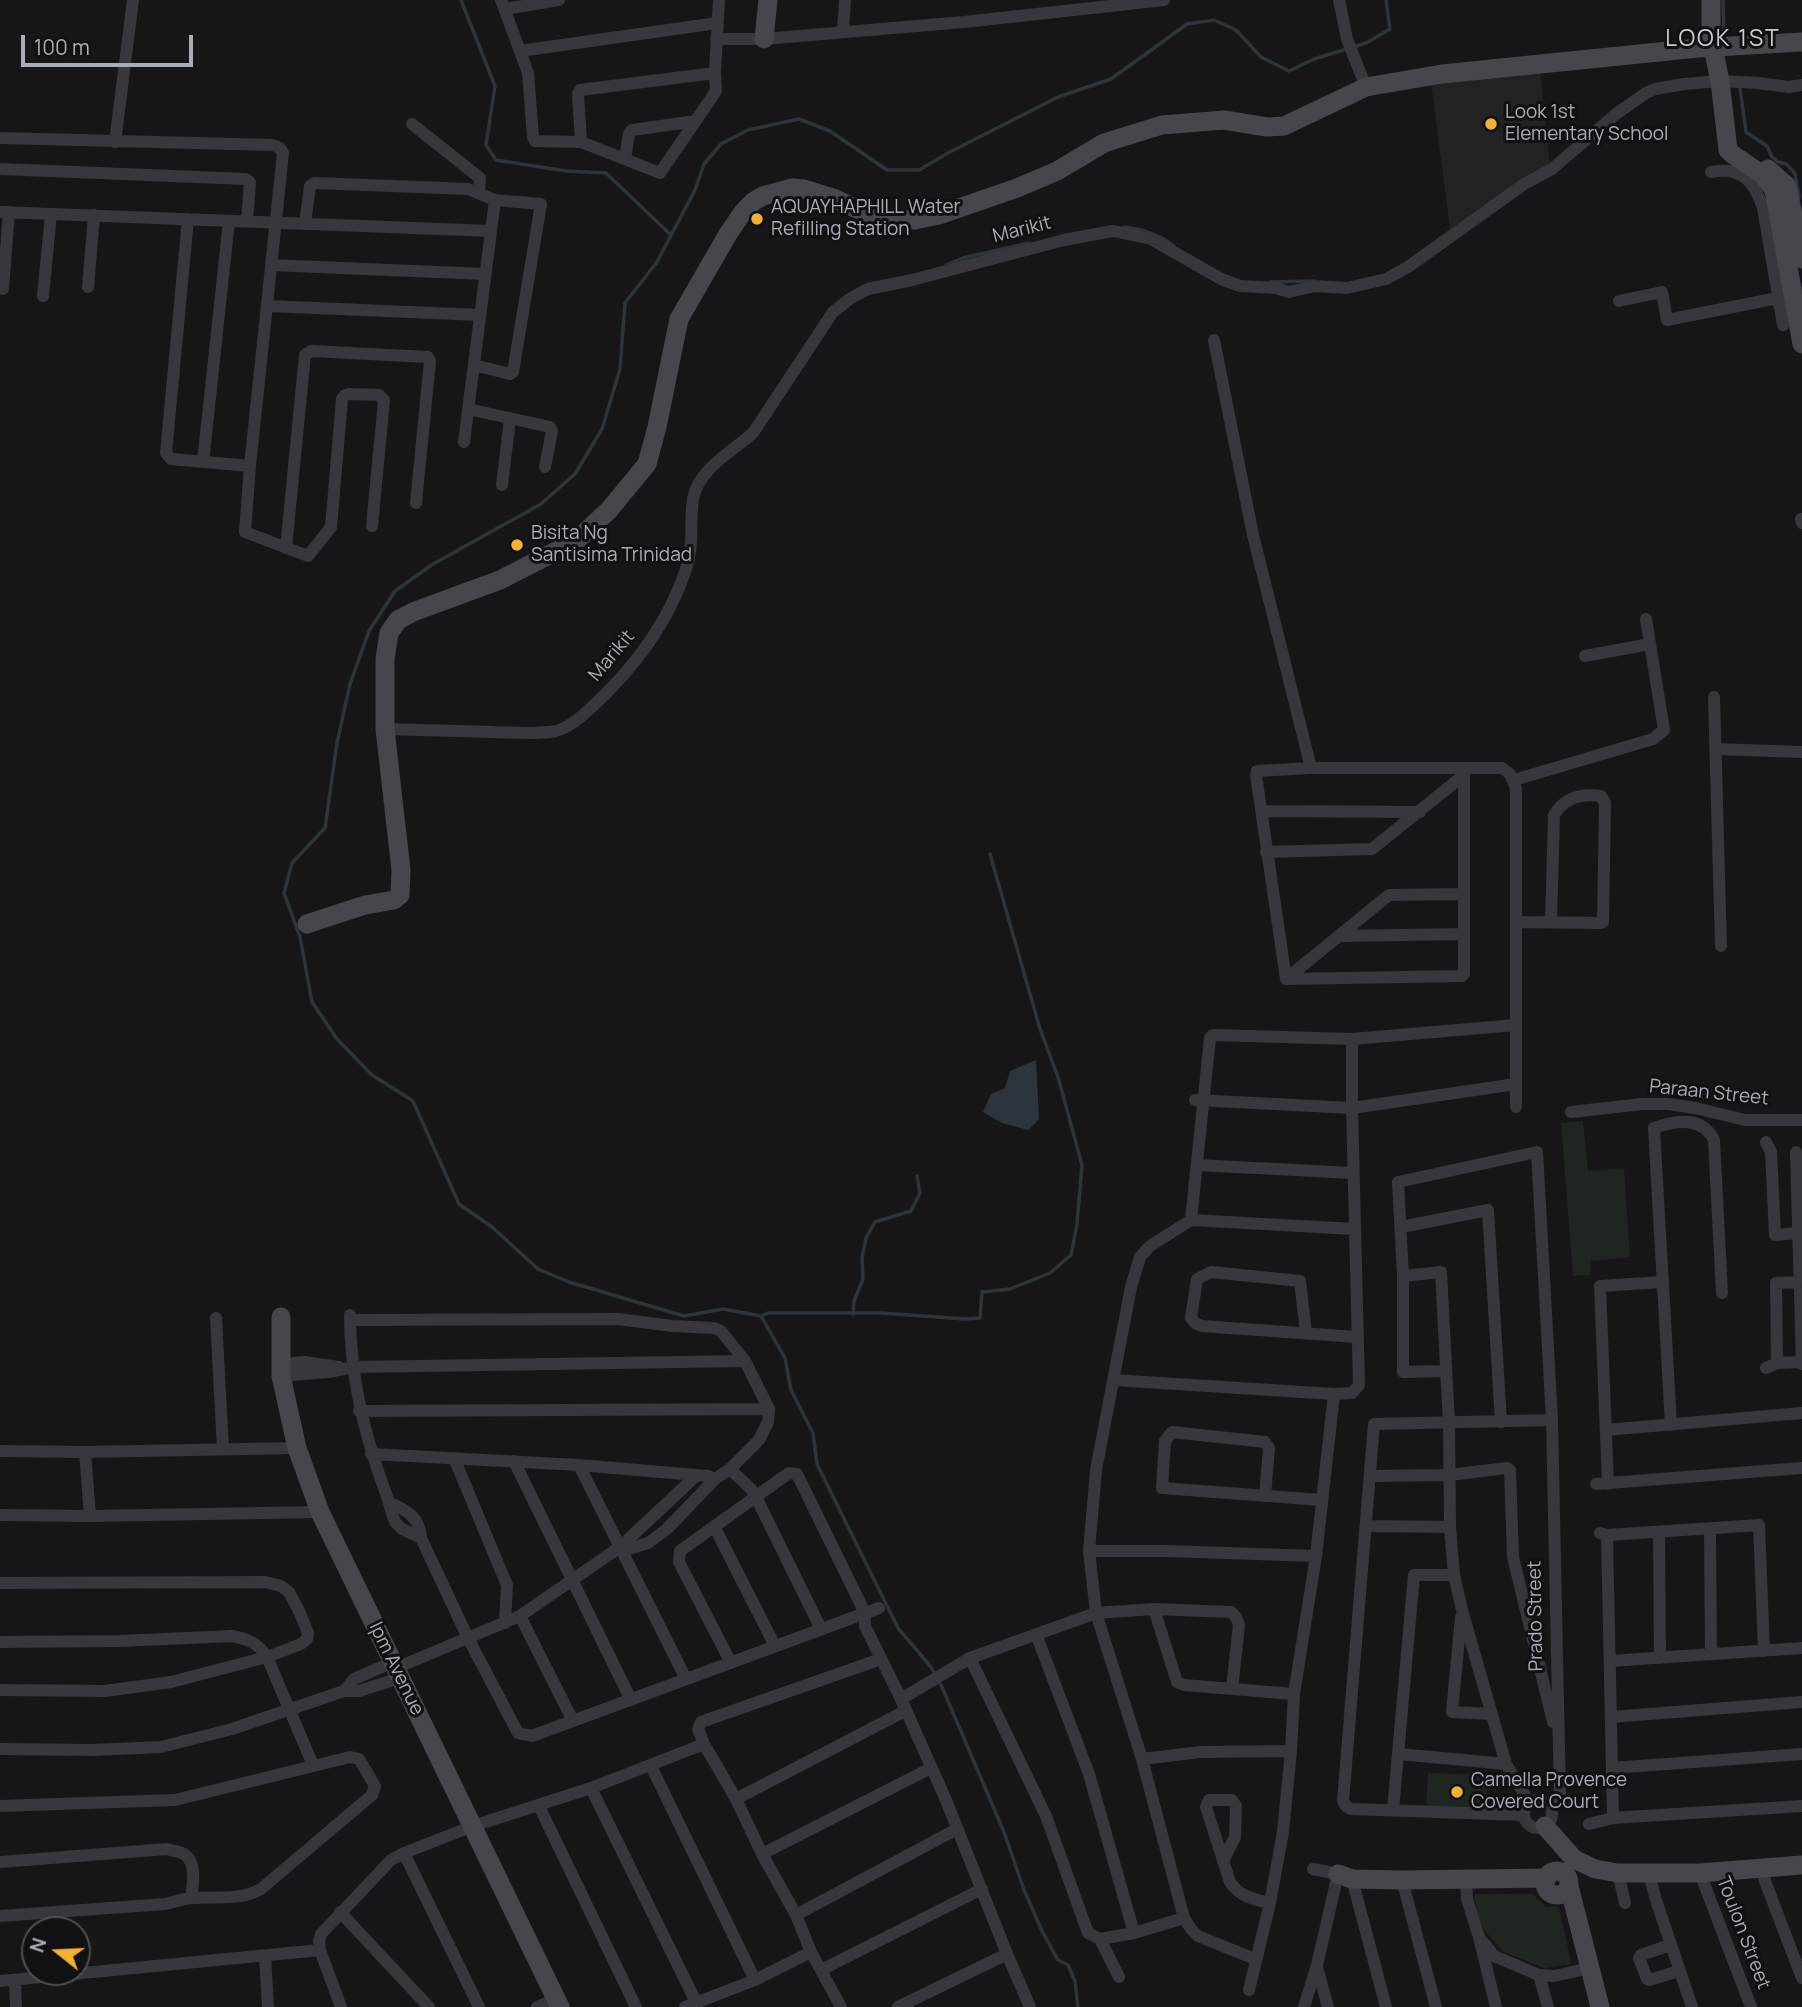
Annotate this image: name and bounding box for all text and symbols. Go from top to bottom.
scale bar [24,21,196,65]
district label: LOOK 1ST [1666,26,1780,54]
text: 100 m [34,33,90,61]
place label: Look 1st Elementary School [1505,102,1668,146]
marker: Look 1st Elementary School [1483,116,1499,132]
place label: AQUAYHAPHILL Water Refilling Station [771,197,960,241]
marker: AQUAYHAPHILL Water Refilling Station [749,211,765,227]
street label: Marikit [990,212,1054,248]
place label: Bisita Ng Santisima Trinidad [531,523,692,567]
marker: Bisita Ng Santisima Trinidad [509,537,525,553]
street label: Marikit [584,626,640,686]
street label: Paraan Street [1648,1075,1770,1111]
street label: Prado Street [1524,1561,1548,1671]
street label: Ipm Avenue [364,1619,428,1719]
place label: Camella Provence Covered Court [1471,1770,1627,1814]
marker: Camella Provence Covered Court [1449,1784,1465,1800]
street label: Toulon Street [1711,1873,1775,1993]
north arrow [21,1916,91,1986]
text: N [23,1935,52,1956]

